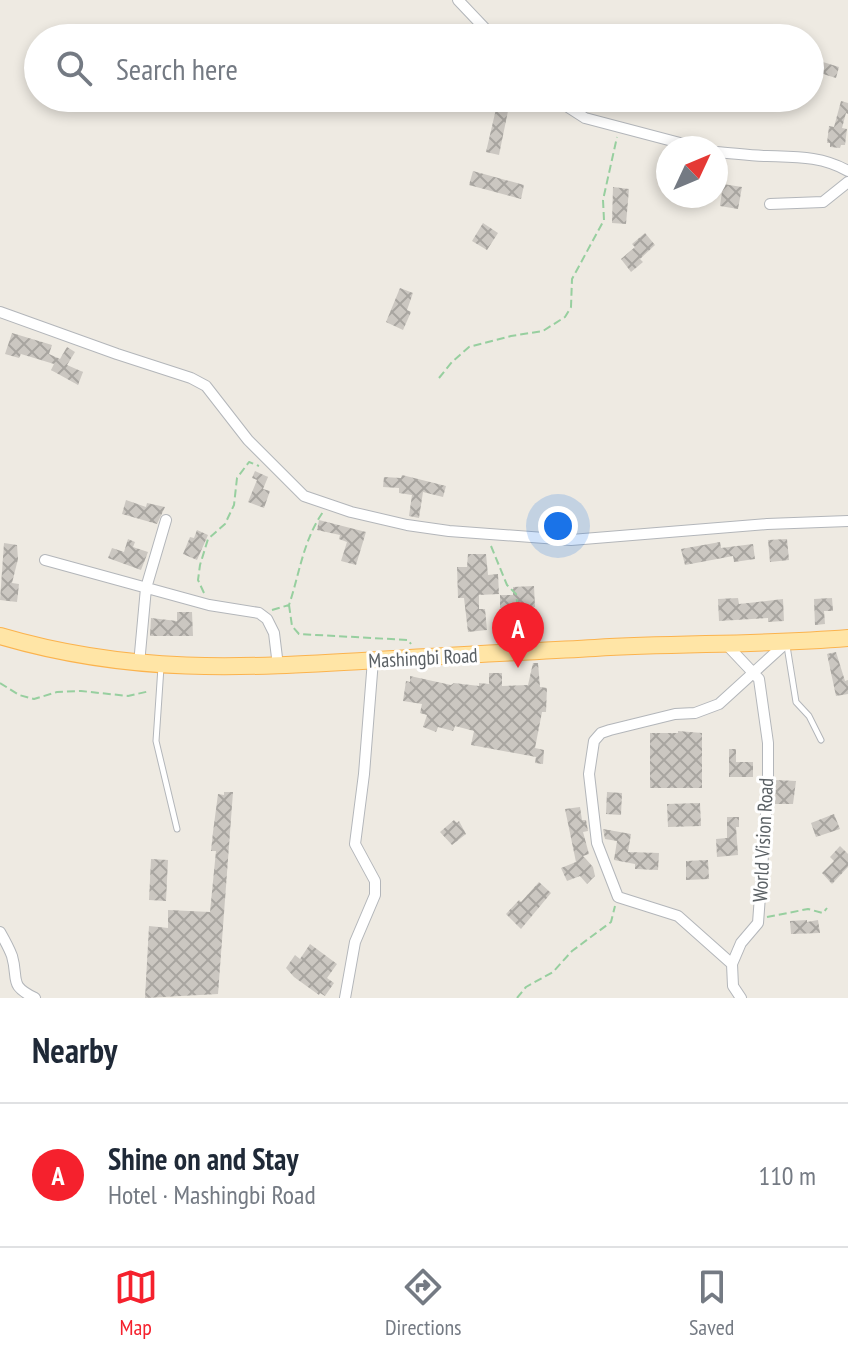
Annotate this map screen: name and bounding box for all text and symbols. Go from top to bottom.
search box [24,24,824,112]
icon: search [52,46,96,90]
text: Search here [116,49,238,88]
north arrow [656,136,728,208]
your location [538,506,578,546]
pin: A [492,602,544,668]
street label: Mashingbi Road [368,642,478,674]
street label: World Vision Road [747,777,779,903]
text: Nearby [32,1028,117,1072]
text: Shine on and Stay [108,1139,298,1178]
text: A [51,1159,65,1192]
text: 110 m [758,1159,816,1192]
text: Hotel · Mashingbi Road [108,1178,316,1211]
tab: Map [114,1265,158,1341]
tab: Directions [385,1265,462,1341]
tab: Saved [689,1265,734,1341]

